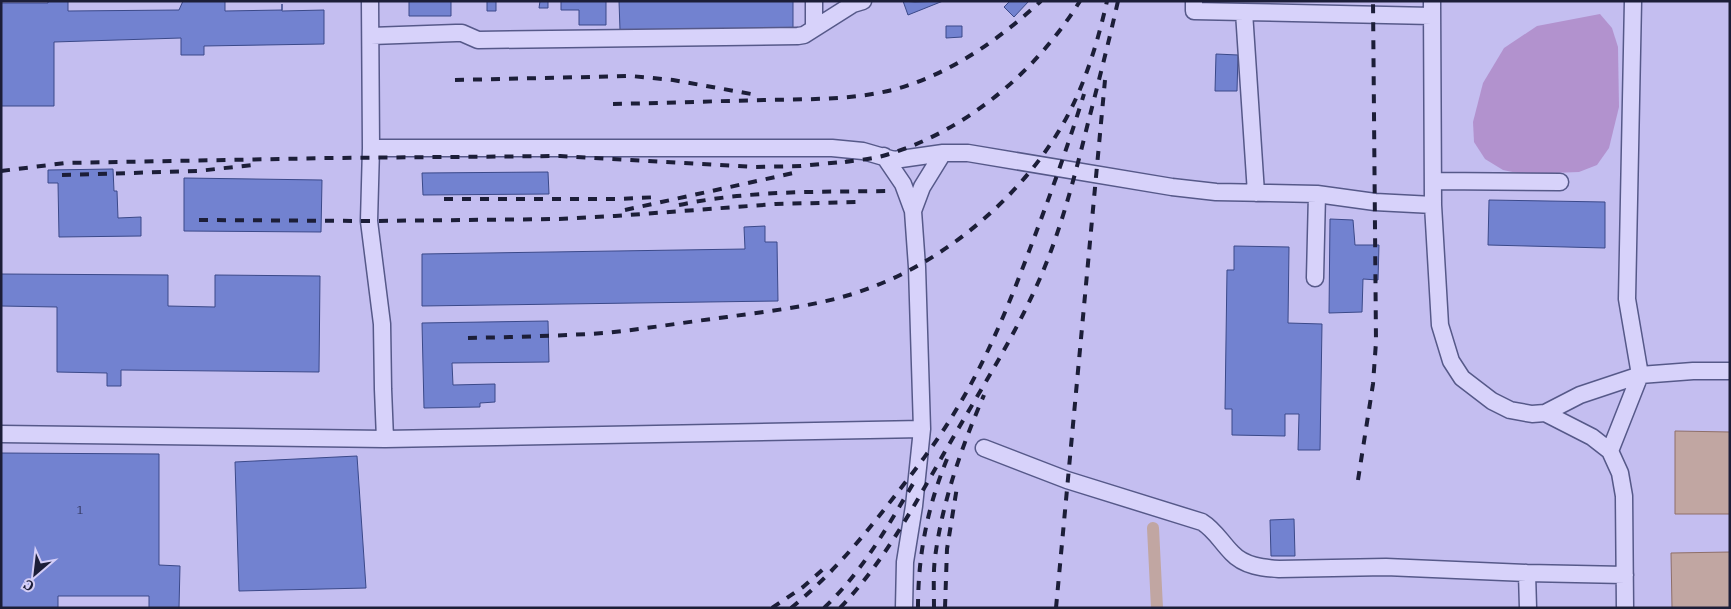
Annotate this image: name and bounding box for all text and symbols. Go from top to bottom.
house number: 1 [76,502,84,517]
north arrow [10,549,60,599]
text: С [21,575,37,596]

